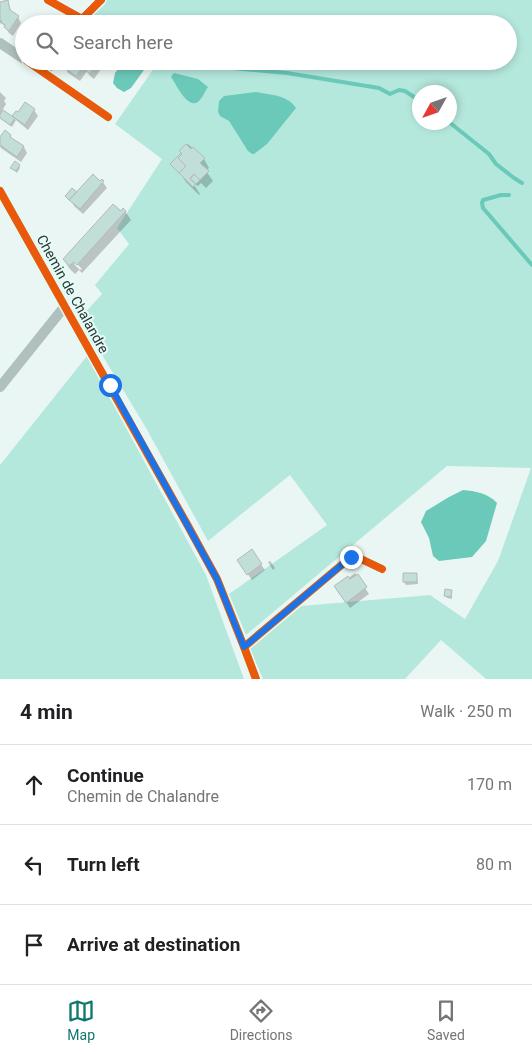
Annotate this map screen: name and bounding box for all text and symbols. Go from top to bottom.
search box [15,15,517,70]
icon: search [33,29,61,57]
text: Search here [73,31,173,54]
north arrow [412,85,457,130]
street label: Chemin de Chalandre [34,232,112,356]
route start [99,374,122,397]
route end [340,546,363,569]
text: 4 min [20,700,73,724]
text: Walk · 250 m [420,702,512,721]
text: Continue [67,764,144,787]
icon: ahead [20,771,48,799]
text: 170 m [467,775,512,794]
text: Chemin de Chalandre [67,787,219,806]
icon: left [20,851,48,879]
text: Turn left [67,853,140,876]
text: 80 m [476,855,512,874]
icon: arrive [20,931,48,959]
text: Arrive at destination [67,933,240,956]
tab: Map [67,997,95,1043]
tab: Directions [230,997,293,1043]
tab: Saved [427,997,465,1043]

